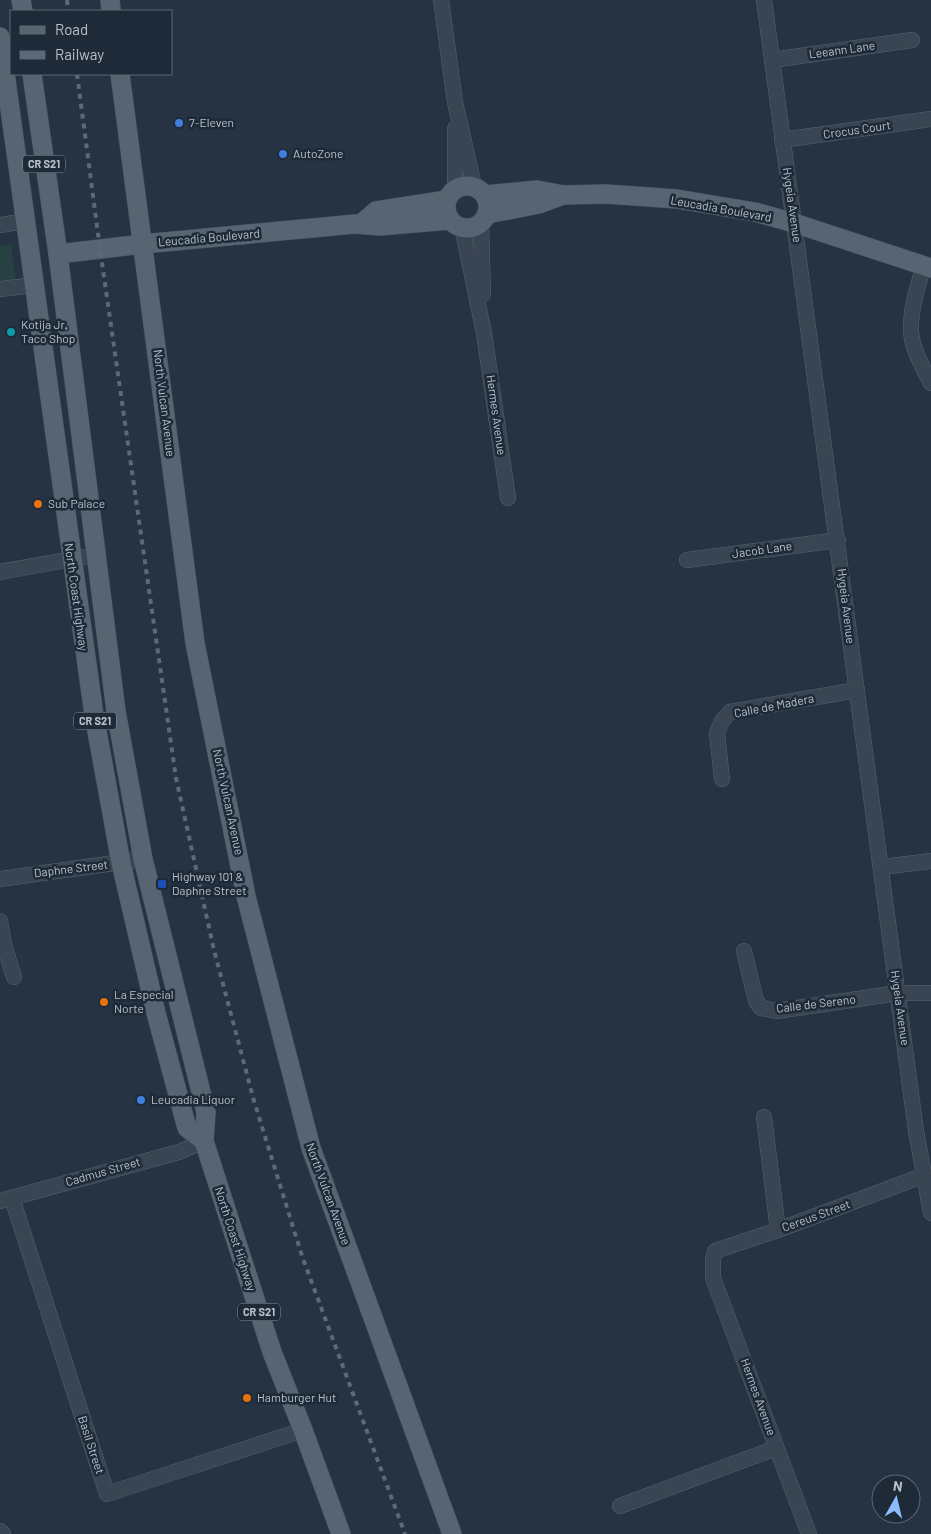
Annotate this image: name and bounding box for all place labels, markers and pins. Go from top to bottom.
place label: 7-Eleven [189,115,234,129]
marker: 7-Eleven [173,117,185,129]
place label: AutoZone [293,146,343,160]
marker: AutoZone [277,148,289,160]
place label: Kotija Jr. Taco Shop [21,317,75,345]
marker: Kotija Jr. Taco Shop [5,326,17,338]
place label: Sub Palace [48,496,105,510]
marker: Sub Palace [32,498,44,510]
place label: Highway 101 & Daphne Street [172,869,247,897]
marker: Highway 101 & Daphne Street [156,878,168,890]
place label: La Especial Norte [114,987,174,1015]
marker: La Especial Norte [98,996,110,1008]
place label: Leucadia Liquor [151,1092,236,1106]
marker: Leucadia Liquor [135,1094,147,1106]
place label: Hamburger Hut [257,1390,336,1404]
marker: Hamburger Hut [241,1392,253,1404]

